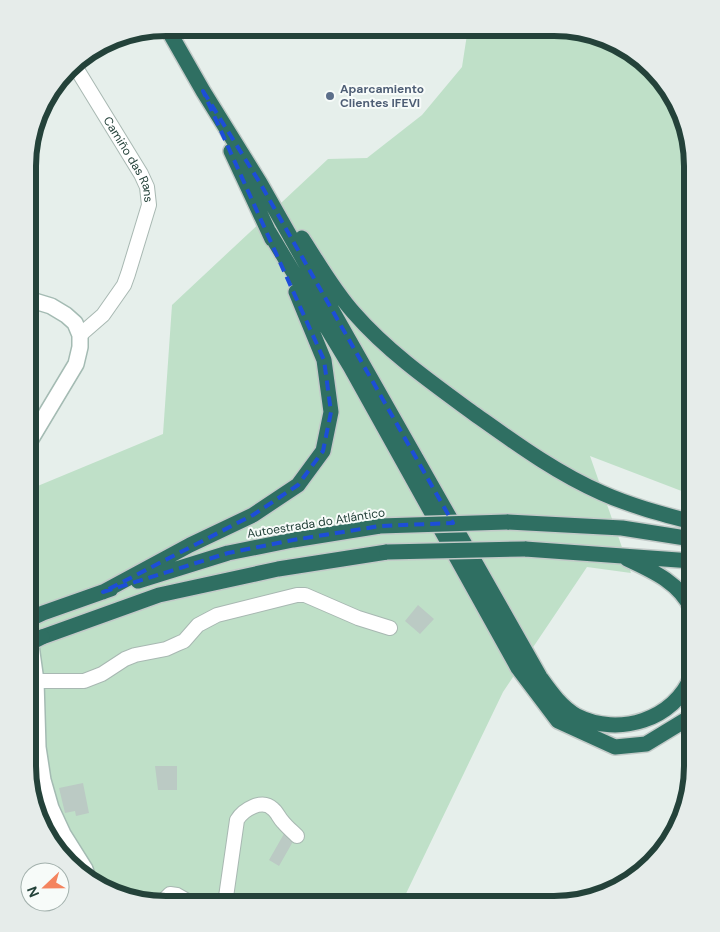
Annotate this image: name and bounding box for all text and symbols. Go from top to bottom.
place label: Aparcamiento Clientes IFEVI [340,81,424,111]
marker: Aparcamiento Clientes IFEVI [324,90,336,102]
street label: Camiño das Rans [100,114,157,203]
street label: Autoestrada do Atlántico [246,504,386,542]
north arrow [20,862,70,912]
text: N [23,884,43,900]

